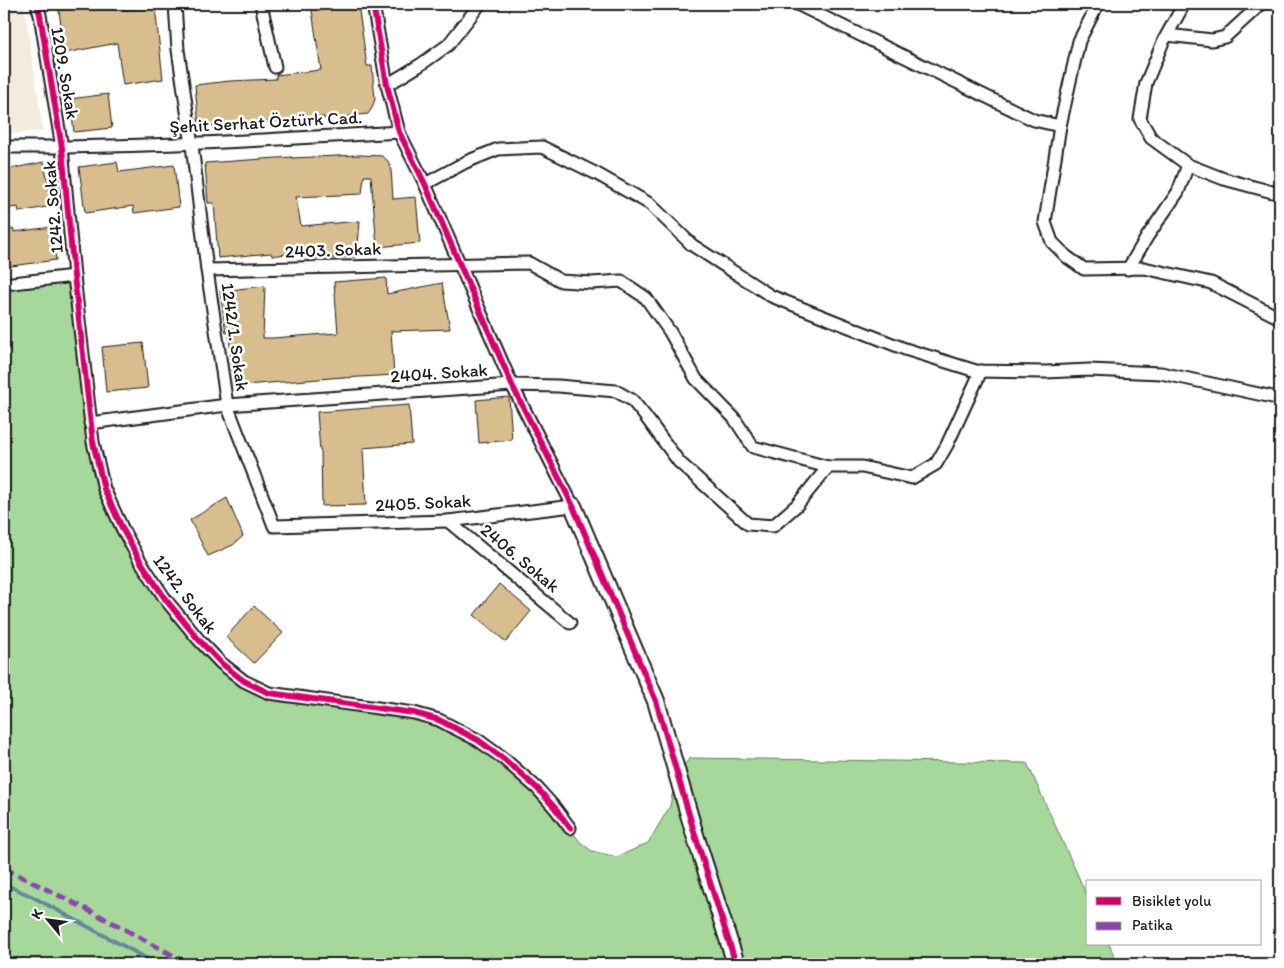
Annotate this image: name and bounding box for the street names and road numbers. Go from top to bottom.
street label: 1209. Sokak [46,25,84,121]
street label: Şehit Serhat Öztürk Cad. [169,106,363,138]
street label: 1242. Sokak [38,160,68,254]
street label: 2403. Sokak [284,237,382,263]
street label: 1242/1. Sokak [217,281,253,393]
street label: 2404. Sokak [390,359,488,387]
street label: 2405. Sokak [374,490,472,516]
street label: 2406. Sokak [476,519,564,597]
street label: 1242. Sokak [148,550,222,638]

